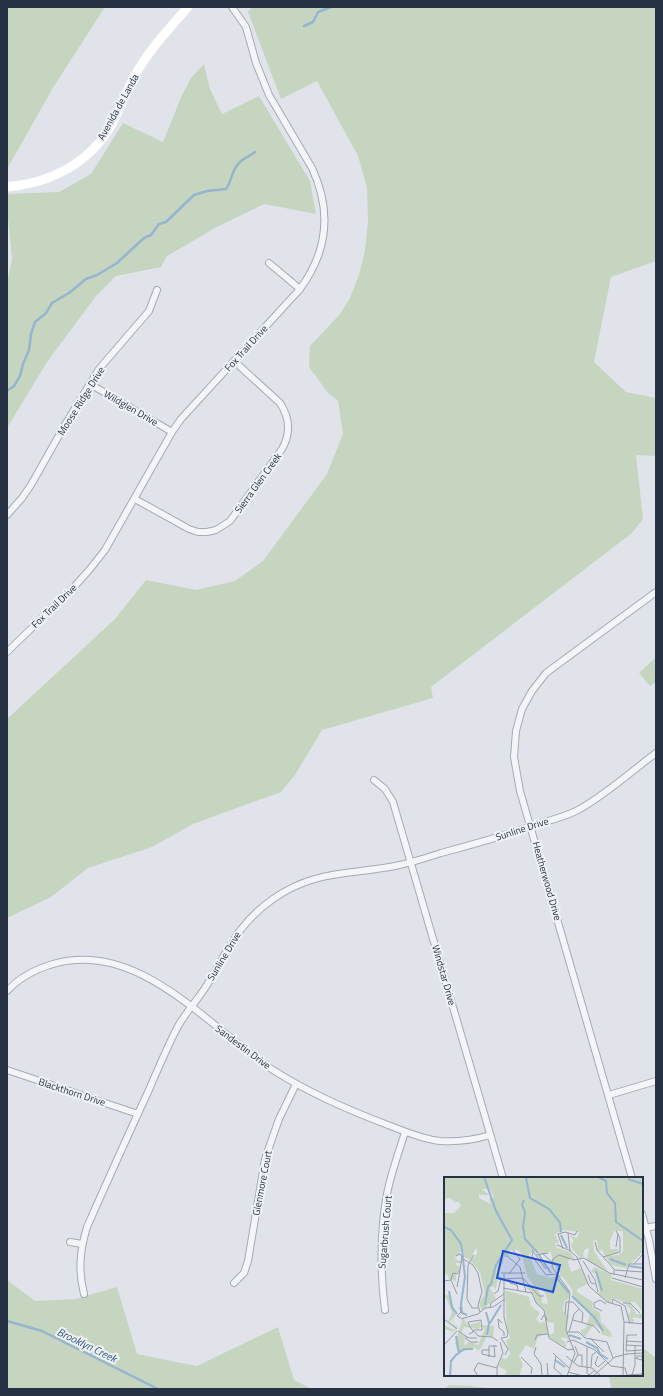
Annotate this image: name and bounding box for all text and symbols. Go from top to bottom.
street label: Avenida de Landa [94,71,142,143]
street label: Fox Trail Drive [221,321,271,375]
street label: Moose Ridge Drive [54,364,108,438]
street label: Wildglen Drive [101,386,161,430]
street label: Sierra Glen Creek [231,449,285,516]
street label: Fox Trail Drive [28,580,80,632]
street label: Sunline Drive [493,813,551,845]
street label: Heatherwood Drive [529,840,565,922]
street label: Sunline Drive [203,929,245,983]
street label: Windstar Drive [428,943,460,1007]
street label: Sandestin Drive [212,1021,274,1073]
street label: Blackthorn Drive [37,1074,107,1110]
street label: Glenmore Court [248,1149,276,1217]
inset map [444,1177,643,1376]
street label: Sugarbrush Court [374,1194,396,1269]
water label: Brooklyn Creek [54,1324,121,1367]

